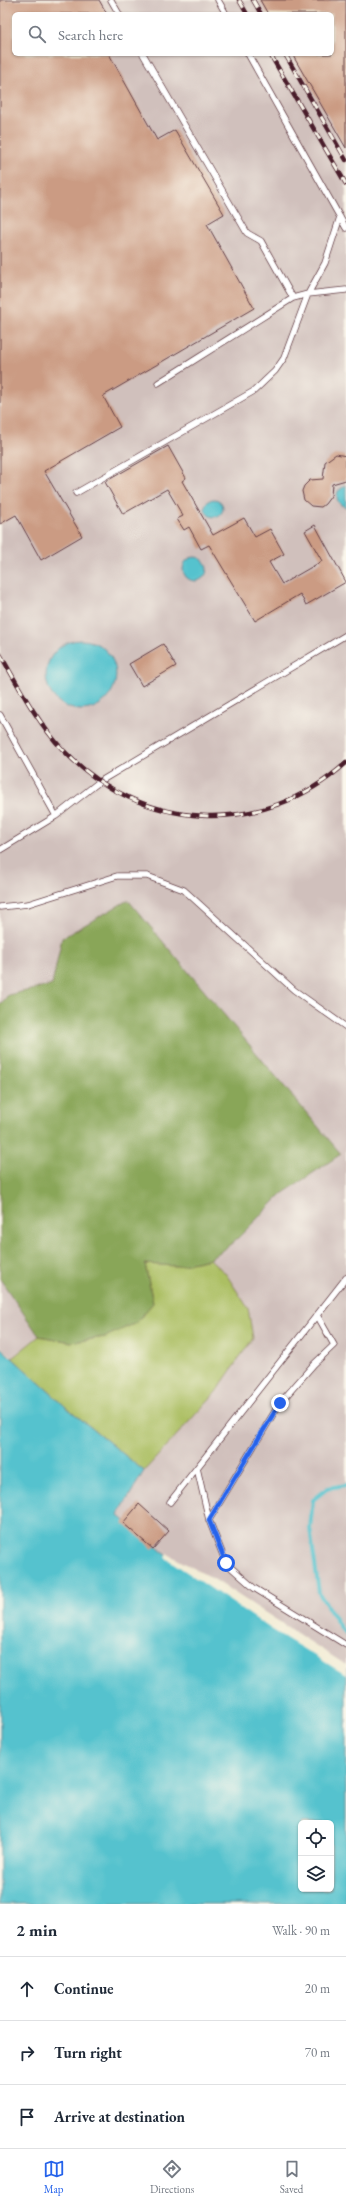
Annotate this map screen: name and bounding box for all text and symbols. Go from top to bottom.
search box [12,12,334,56]
icon: search [26,23,48,45]
text: Search here [58,25,123,44]
route end [271,1394,289,1412]
route start [217,1554,235,1572]
map controls [298,1820,334,1892]
button: locate [298,1820,334,1856]
button: layers [298,1856,334,1892]
text: 2 min [16,1919,57,1941]
text: Walk · 90 m [272,1922,330,1939]
icon: ahead [16,1978,38,2000]
text: Continue [54,1979,114,1998]
text: 20 m [305,1980,330,1997]
icon: right [16,2042,38,2064]
text: Turn right [54,2043,122,2062]
text: 70 m [305,2044,330,2061]
icon: arrive [16,2106,38,2128]
text: Arrive at destination [54,2107,185,2126]
tab: Map [43,2158,65,2196]
tab: Directions [150,2158,194,2196]
tab: Saved [280,2158,303,2196]

